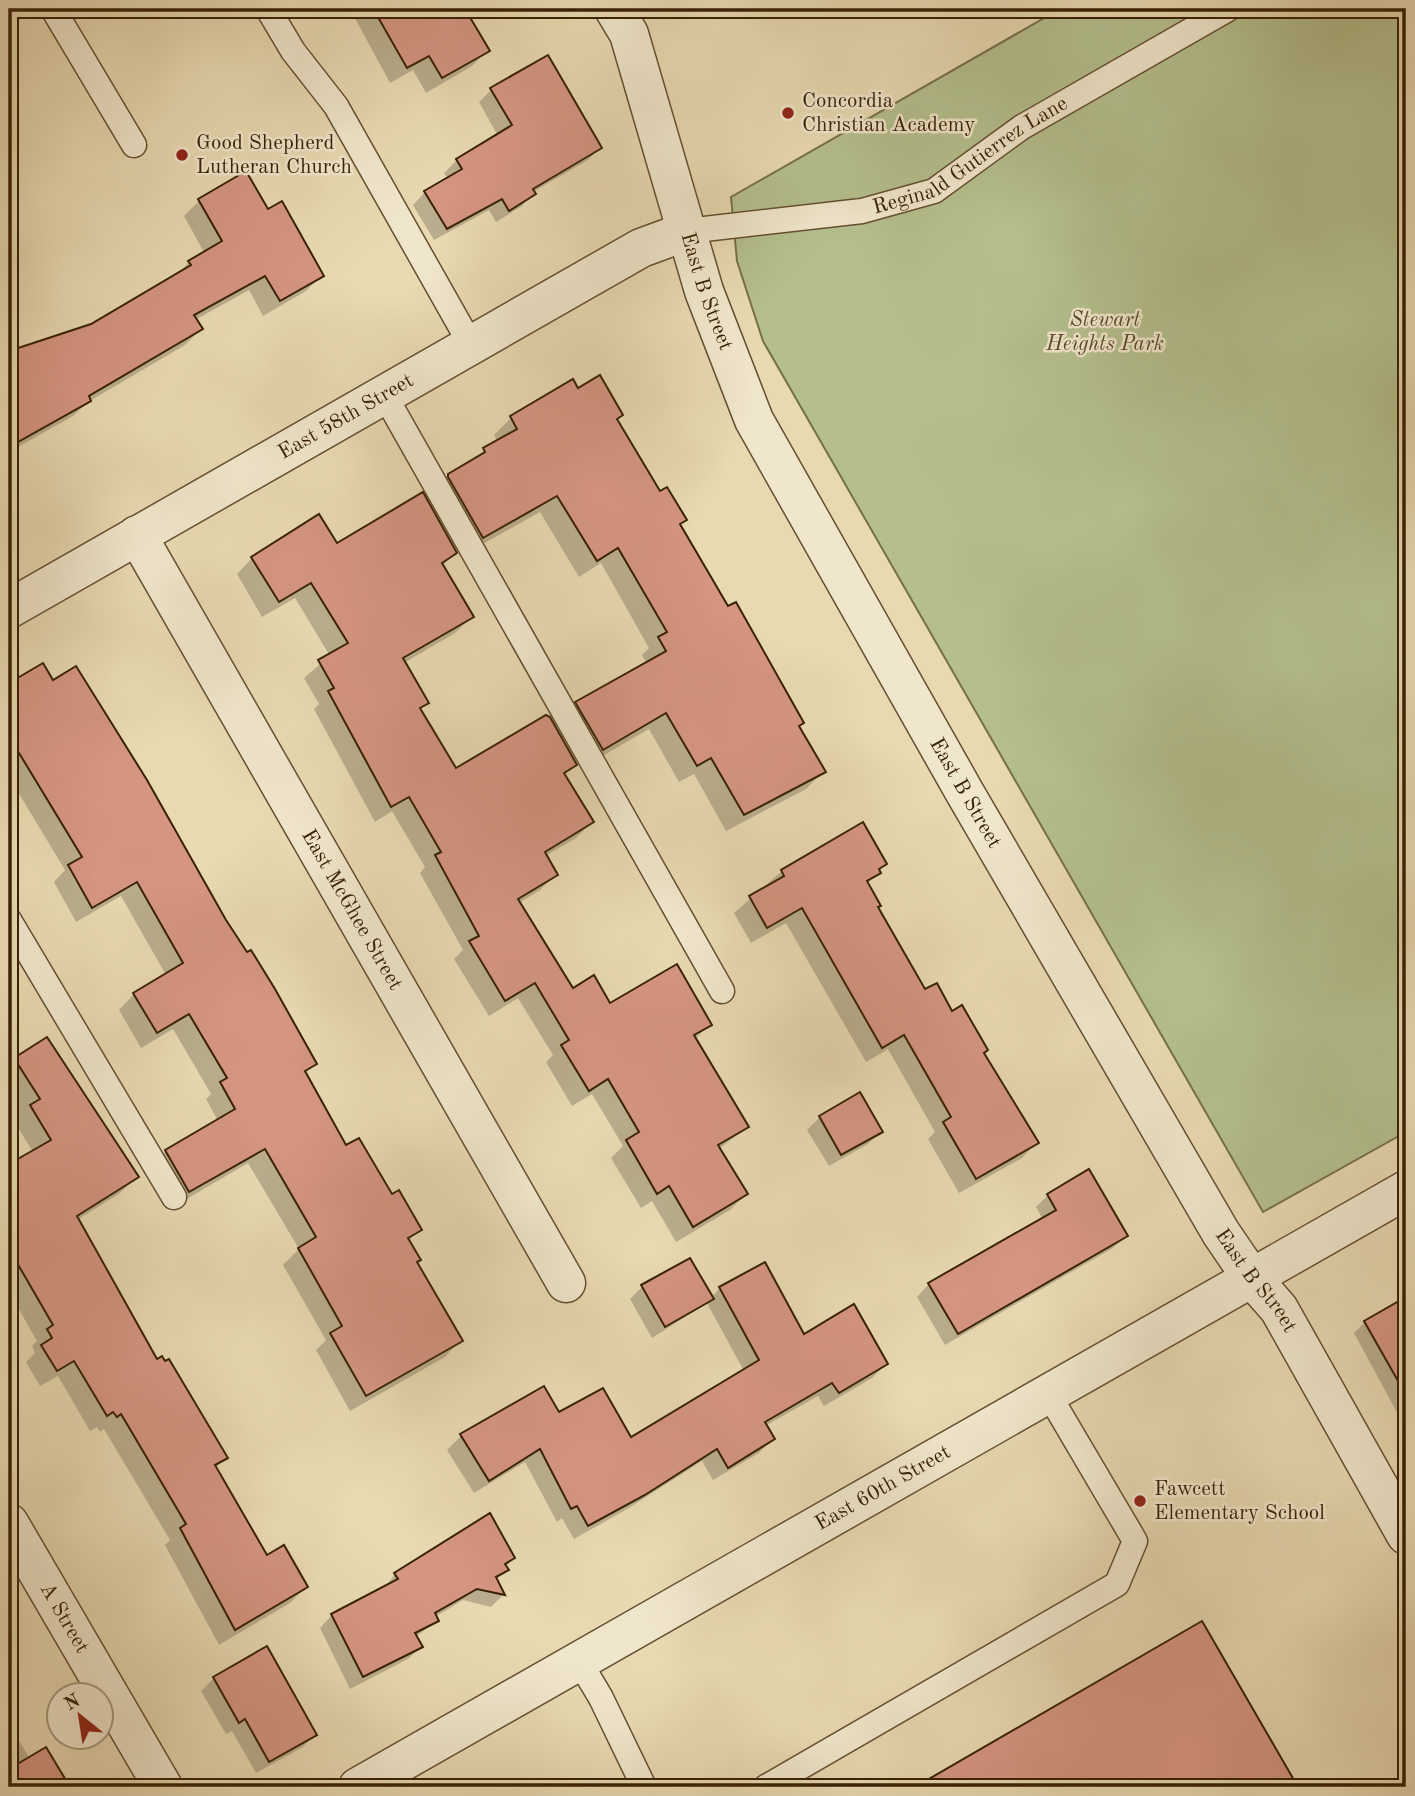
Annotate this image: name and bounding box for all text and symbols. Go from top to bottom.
place label: Concordia Christian Academy [802,91,976,136]
street label: Reginald Gutierrez Lane [870,93,1071,218]
marker: Concordia Christian Academy [780,105,796,121]
place label: Good Shepherd Lutheran Church [196,133,352,178]
marker: Good Shepherd Lutheran Church [174,147,190,163]
street label: East B Street [677,230,736,353]
park label: Stewart Heights Park [1045,310,1164,355]
street label: East 58th Street [275,370,417,463]
street label: East B Street [926,734,1005,852]
street label: East McGhee Street [298,826,406,994]
street label: East B Street [1211,1225,1300,1336]
street label: East 60th Street [812,1441,954,1535]
place label: Fawcett Elementary School [1154,1479,1325,1524]
marker: Fawcett Elementary School [1132,1493,1148,1509]
street label: A Street [36,1579,93,1657]
north arrow [46,1680,116,1750]
text: N [62,1691,84,1715]

